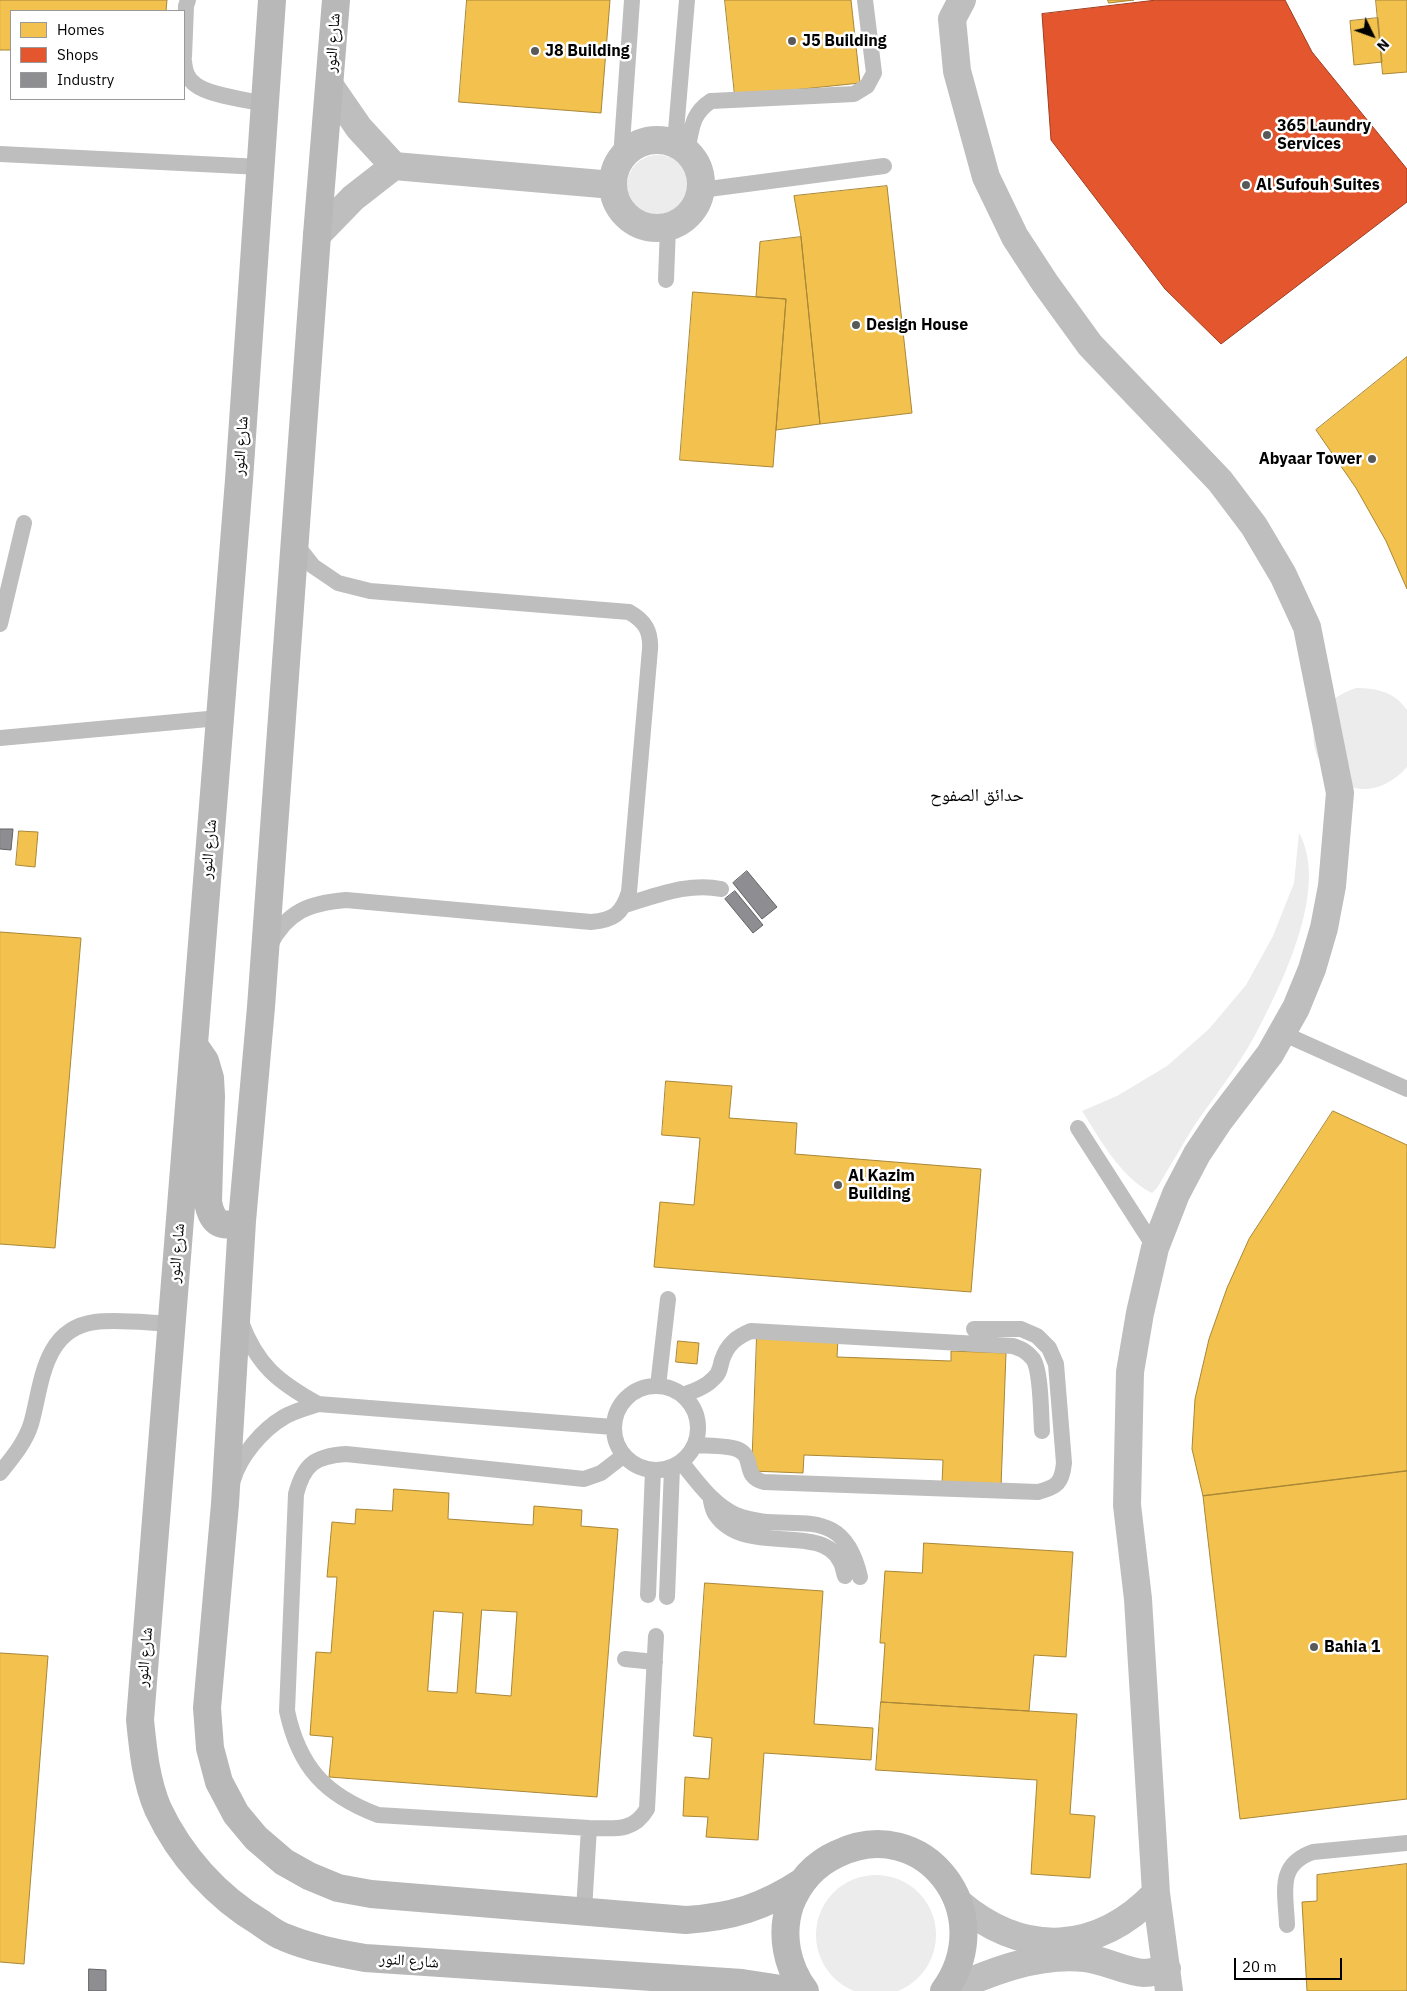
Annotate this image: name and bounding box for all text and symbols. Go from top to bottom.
legend [10,10,185,100]
north arrow [1347,10,1397,60]
street label: شارع النور [321,13,345,73]
text: Homes [57,20,105,39]
place label: J5 Building [802,31,887,51]
marker: J5 Building [786,35,798,47]
text: N [1373,35,1393,55]
place label: J8 Building [545,41,630,61]
text: Shops [57,45,99,64]
marker: J8 Building [529,45,541,57]
text: Industry [57,70,114,89]
place label: 365 Laundry Services [1277,116,1371,154]
marker: 365 Laundry Services [1261,129,1273,141]
place label: Al Sufouh Suites [1256,175,1380,195]
marker: Al Sufouh Suites [1240,179,1252,191]
place label: Design House [866,315,968,335]
marker: Design House [850,319,862,331]
street label: شارع النور [229,416,253,476]
place label: Abyaar Tower [1259,449,1362,469]
marker: Abyaar Tower [1366,453,1378,465]
district label: حدائق الصفوح [930,785,1024,807]
street label: شارع النور [197,818,221,880]
place label: Al Kazim Building [848,1166,915,1204]
marker: Al Kazim Building [832,1179,844,1191]
street label: شارع النور [165,1222,189,1284]
street label: شارع النور [133,1626,157,1688]
place label: Bahia 1 [1324,1637,1380,1657]
marker: Bahia 1 [1308,1641,1320,1653]
scale bar [1237,1948,1344,1980]
street label: شارع النور [379,1949,439,1973]
text: 20 m [1242,1957,1277,1976]

